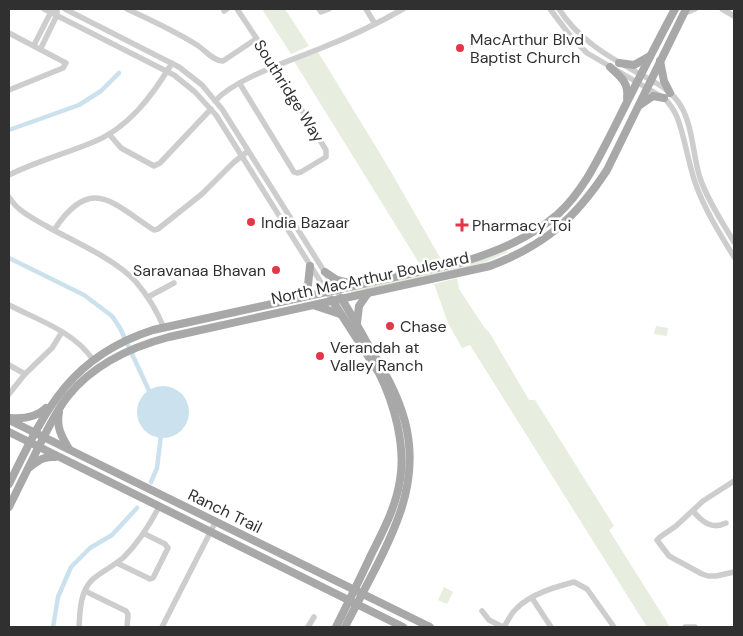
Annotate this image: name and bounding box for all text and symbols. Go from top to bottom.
place label: MacArthur Blvd Baptist Church [470,29,584,68]
street label: Southridge Way [249,36,329,146]
marker: MacArthur Blvd Baptist Church [454,42,466,54]
place label: India Bazaar [261,212,350,233]
place label: Pharmacy Toi [472,215,571,236]
marker: India Bazaar [245,216,257,228]
marker: Pharmacy Toi [456,219,468,231]
street label: North MacArthur Boulevard [269,247,471,309]
place label: Saravanaa Bhavan [133,260,266,281]
marker: Saravanaa Bhavan [270,264,282,276]
place label: Chase [400,316,447,337]
marker: Chase [384,320,396,332]
place label: Verandah at Valley Ranch [330,337,423,376]
marker: Verandah at Valley Ranch [314,350,326,362]
street label: Ranch Trail [185,484,265,538]

